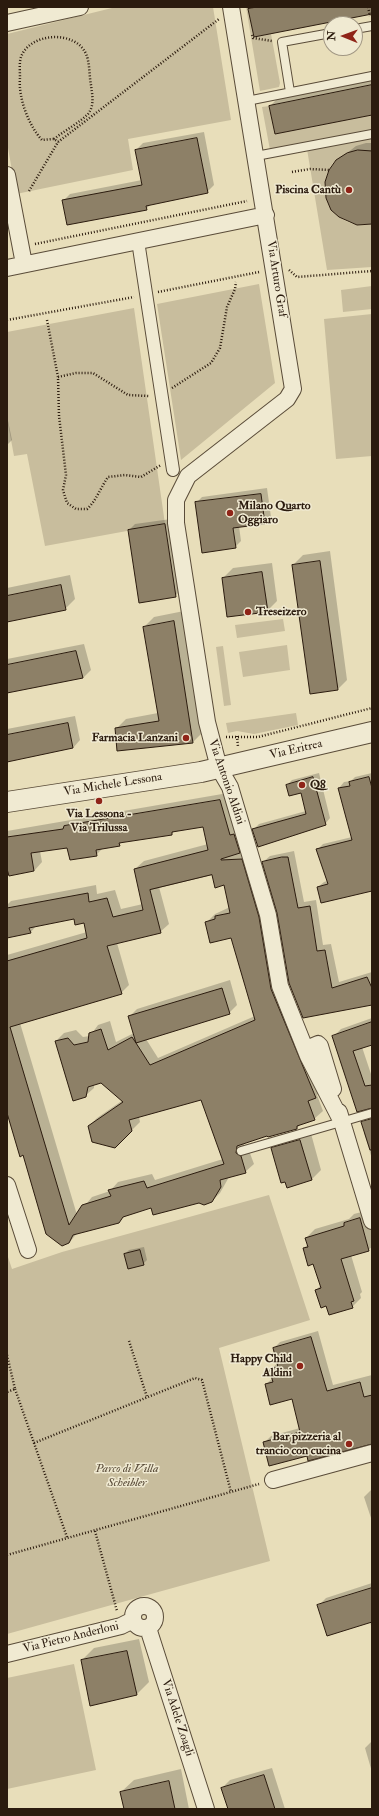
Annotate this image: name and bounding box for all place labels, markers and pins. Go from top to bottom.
place label: Piscina Cantù [275,183,341,197]
marker: Piscina Cantù [344,185,354,195]
place label: Milano Quarto Oggiaro [238,499,311,527]
marker: Milano Quarto Oggiaro [225,508,235,518]
place label: Treseizero [256,605,306,619]
marker: Treseizero [243,607,253,617]
place label: Farmacia Lanzani [92,731,178,745]
marker: Farmacia Lanzani [181,733,191,743]
place label: Q8 [310,778,326,792]
marker: Q8 [297,780,307,790]
marker: Via Lessona - Via Trilussa [94,796,104,806]
place label: Via Lessona - Via Trilussa [66,807,132,835]
place label: Happy Child Aldini [230,1352,292,1380]
marker: Happy Child Aldini [295,1361,305,1371]
place label: Bar pizzeria al trancio con cucina [256,1430,341,1458]
marker: Bar pizzeria al trancio con cucina [344,1439,354,1449]

